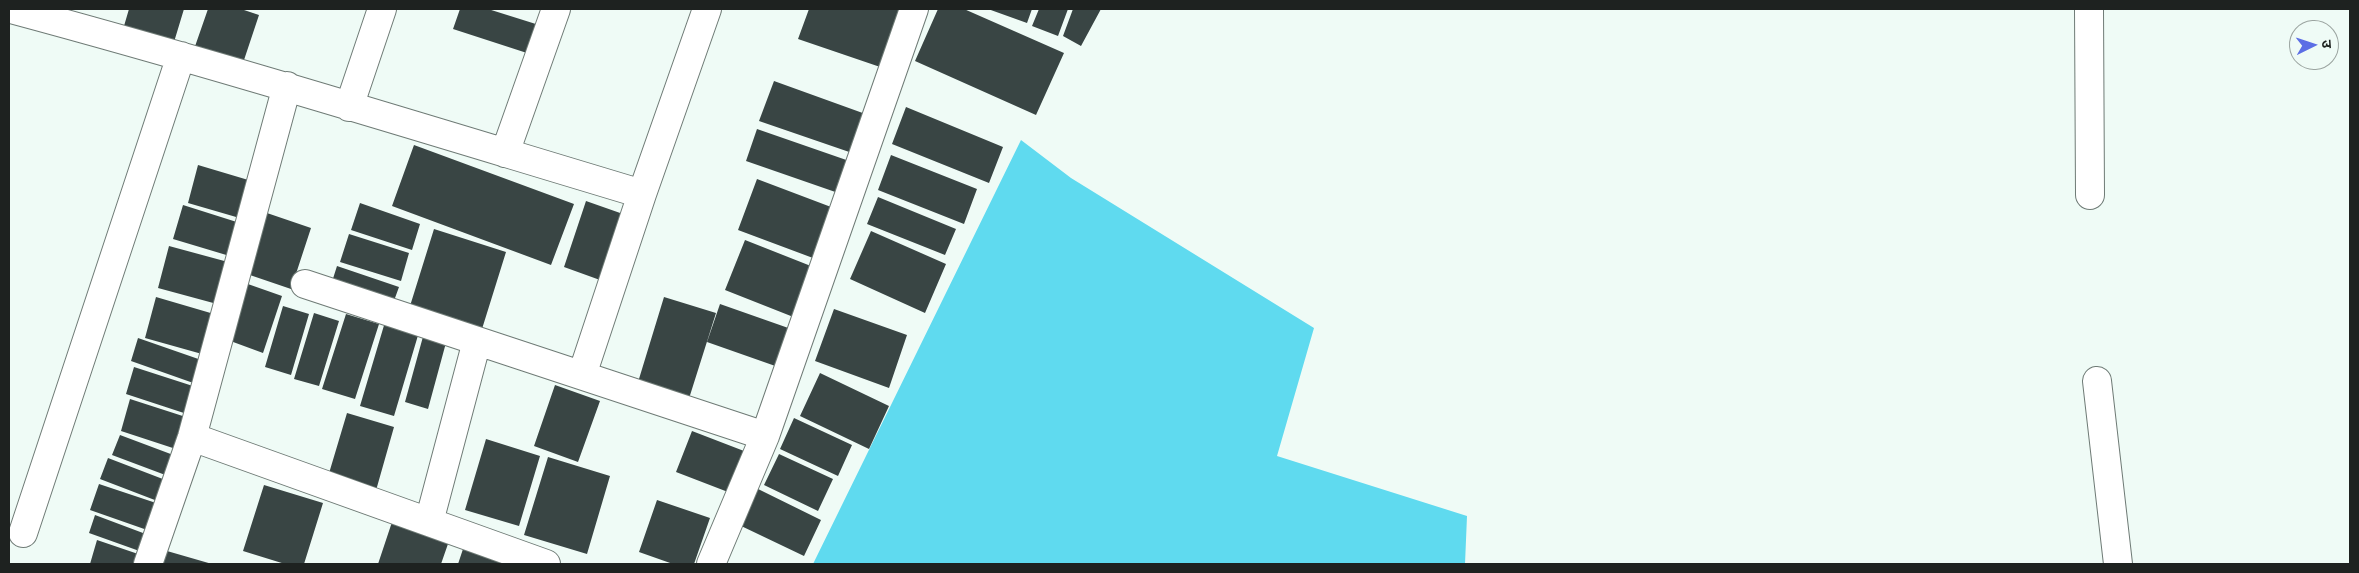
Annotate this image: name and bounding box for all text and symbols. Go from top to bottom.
north arrow [2289,20,2339,70]
text: उ [2318,39,2338,49]

